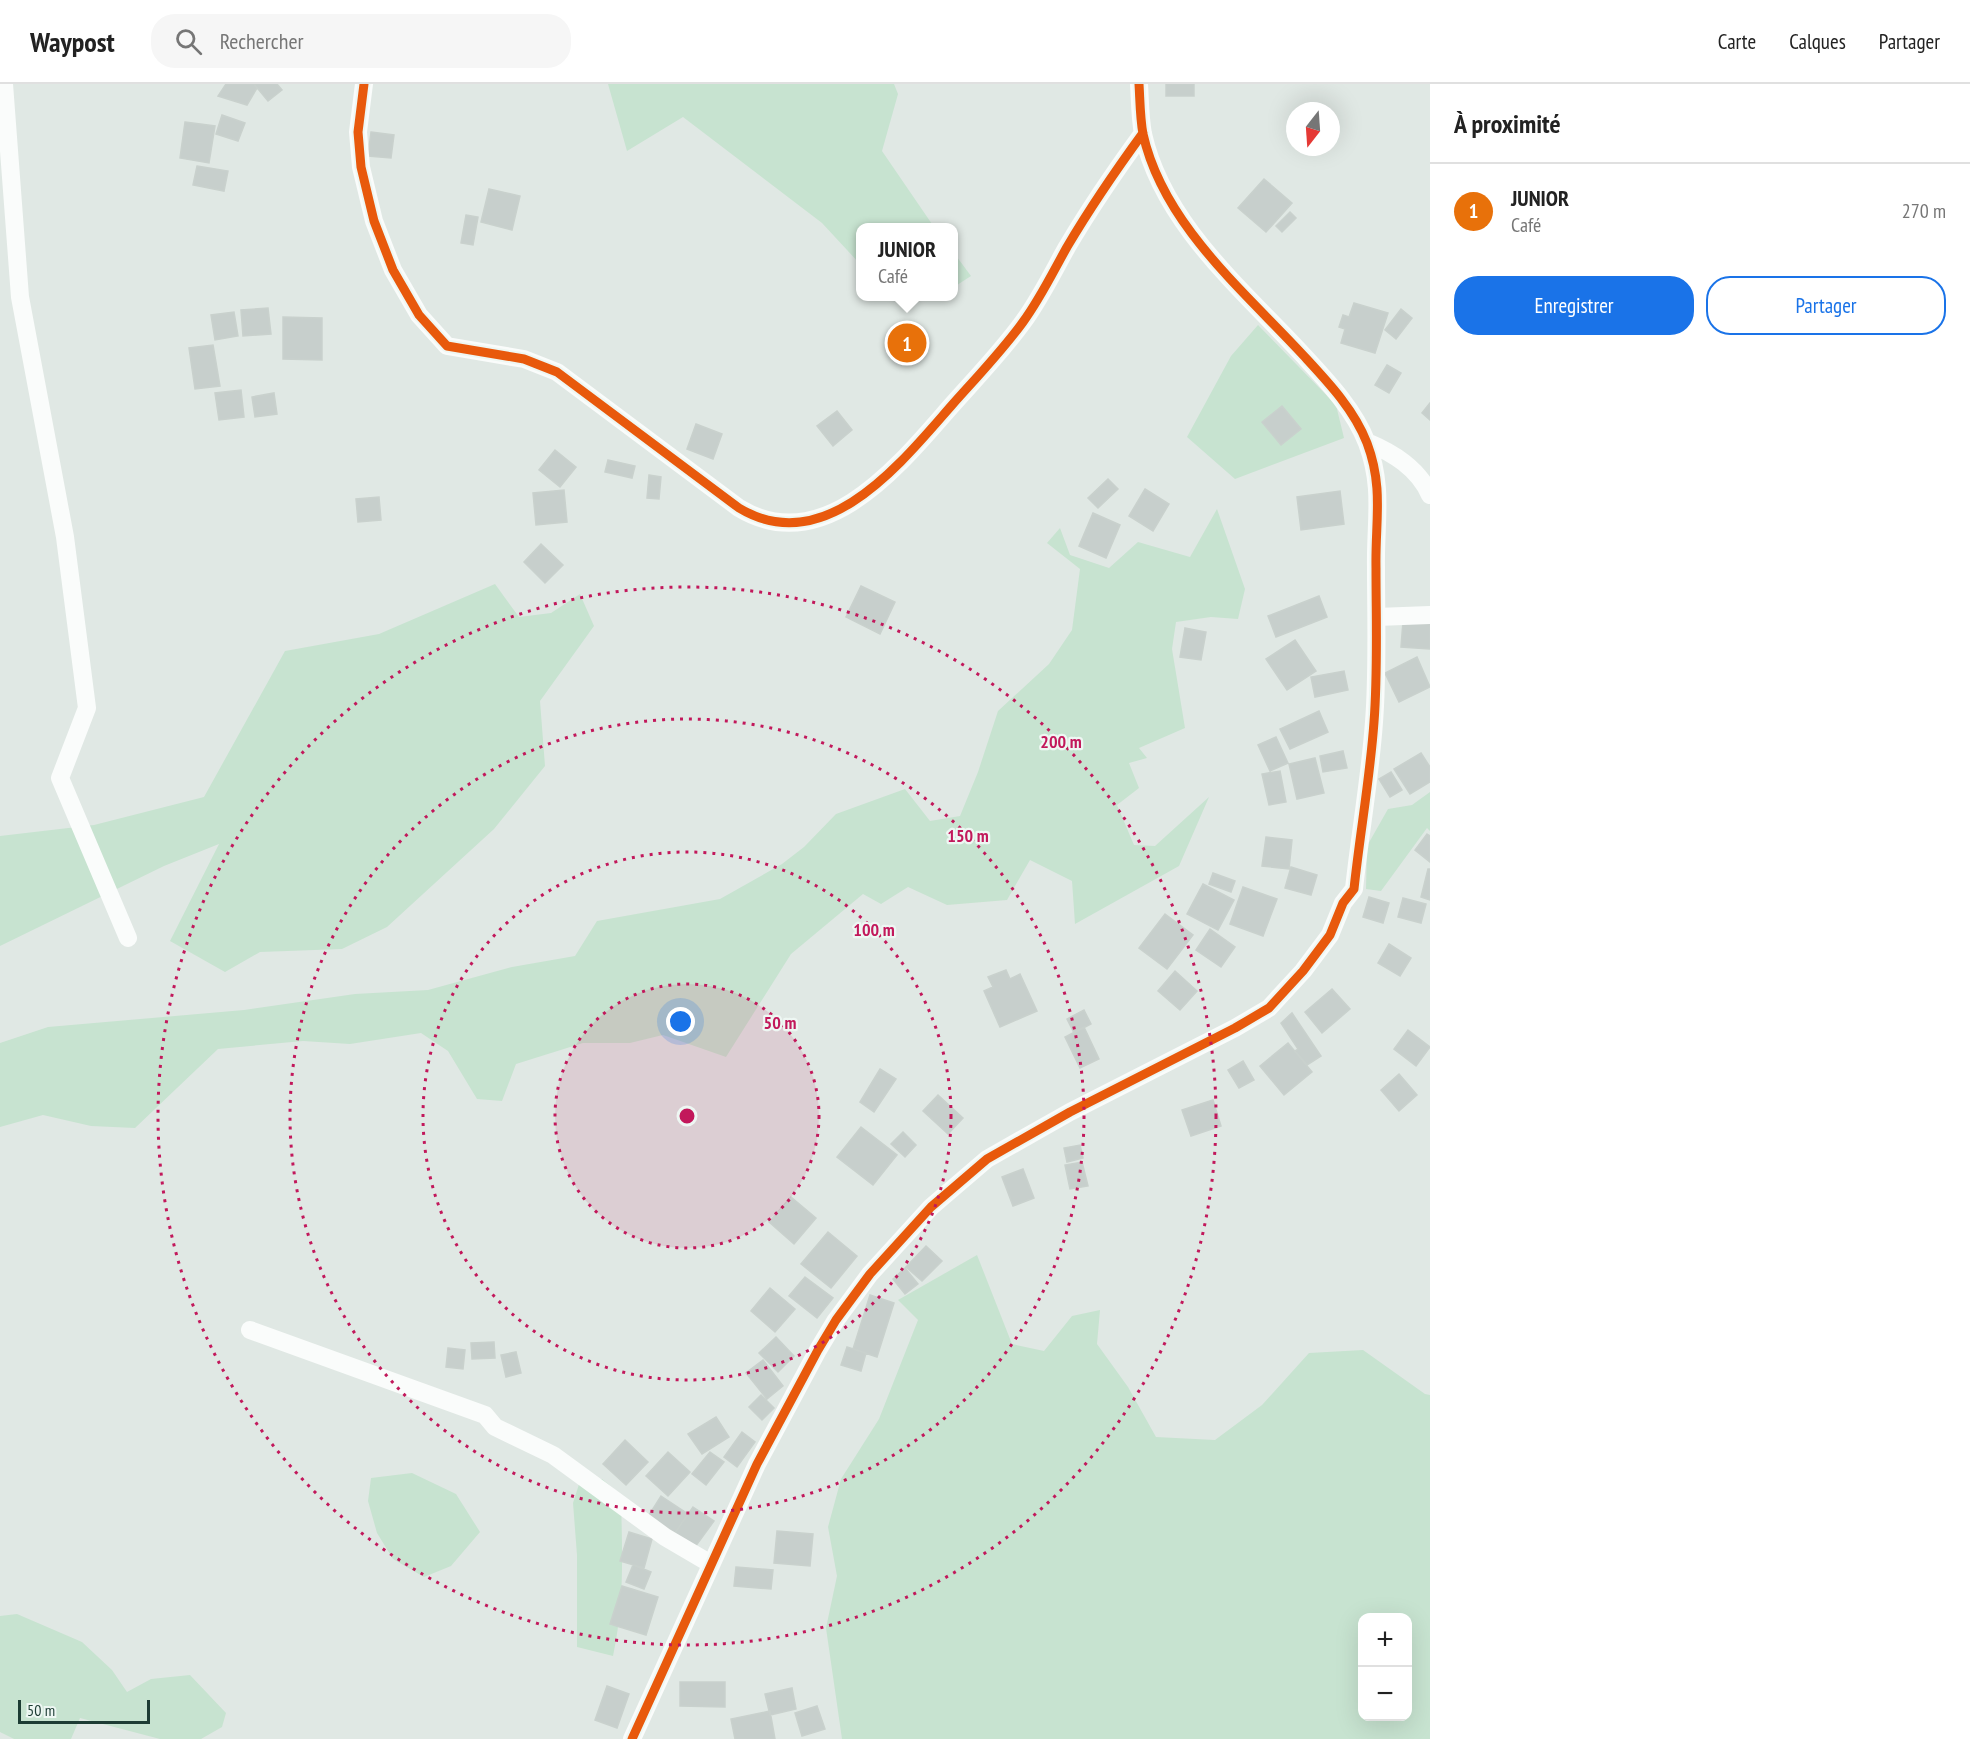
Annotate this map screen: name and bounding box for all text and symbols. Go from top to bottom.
search box [151,14,571,68]
text: Waypost [30,23,115,60]
icon: search [172,25,205,58]
text: Rechercher [220,27,304,55]
text: Carte [1718,28,1756,55]
text: Calques [1789,28,1846,55]
text: Partager [1879,28,1940,55]
north arrow [1286,102,1340,156]
text: À proximité [1454,107,1561,140]
text: JUNIOR [1511,184,1569,212]
text: 1 [1469,198,1478,224]
text: 270 m [1902,198,1946,224]
text: Café [1511,212,1541,238]
popup [856,223,958,301]
text: JUNIOR [878,235,936,263]
text: Café [878,263,908,289]
button: Enregistrer [1454,276,1694,335]
button: Partager [1706,276,1946,335]
pin: 1 [888,320,926,366]
text: 200 m [1040,730,1082,753]
text: 150 m [947,824,989,847]
text: 100 m [853,918,895,941]
your location [666,1007,695,1036]
text: 50 m [764,1011,796,1034]
centre of rings [677,1106,697,1126]
map controls [1358,1613,1412,1721]
button: + [1358,1613,1412,1667]
button: − [1358,1667,1412,1721]
scale bar [18,1697,150,1724]
text: 50 m [27,1700,55,1720]

